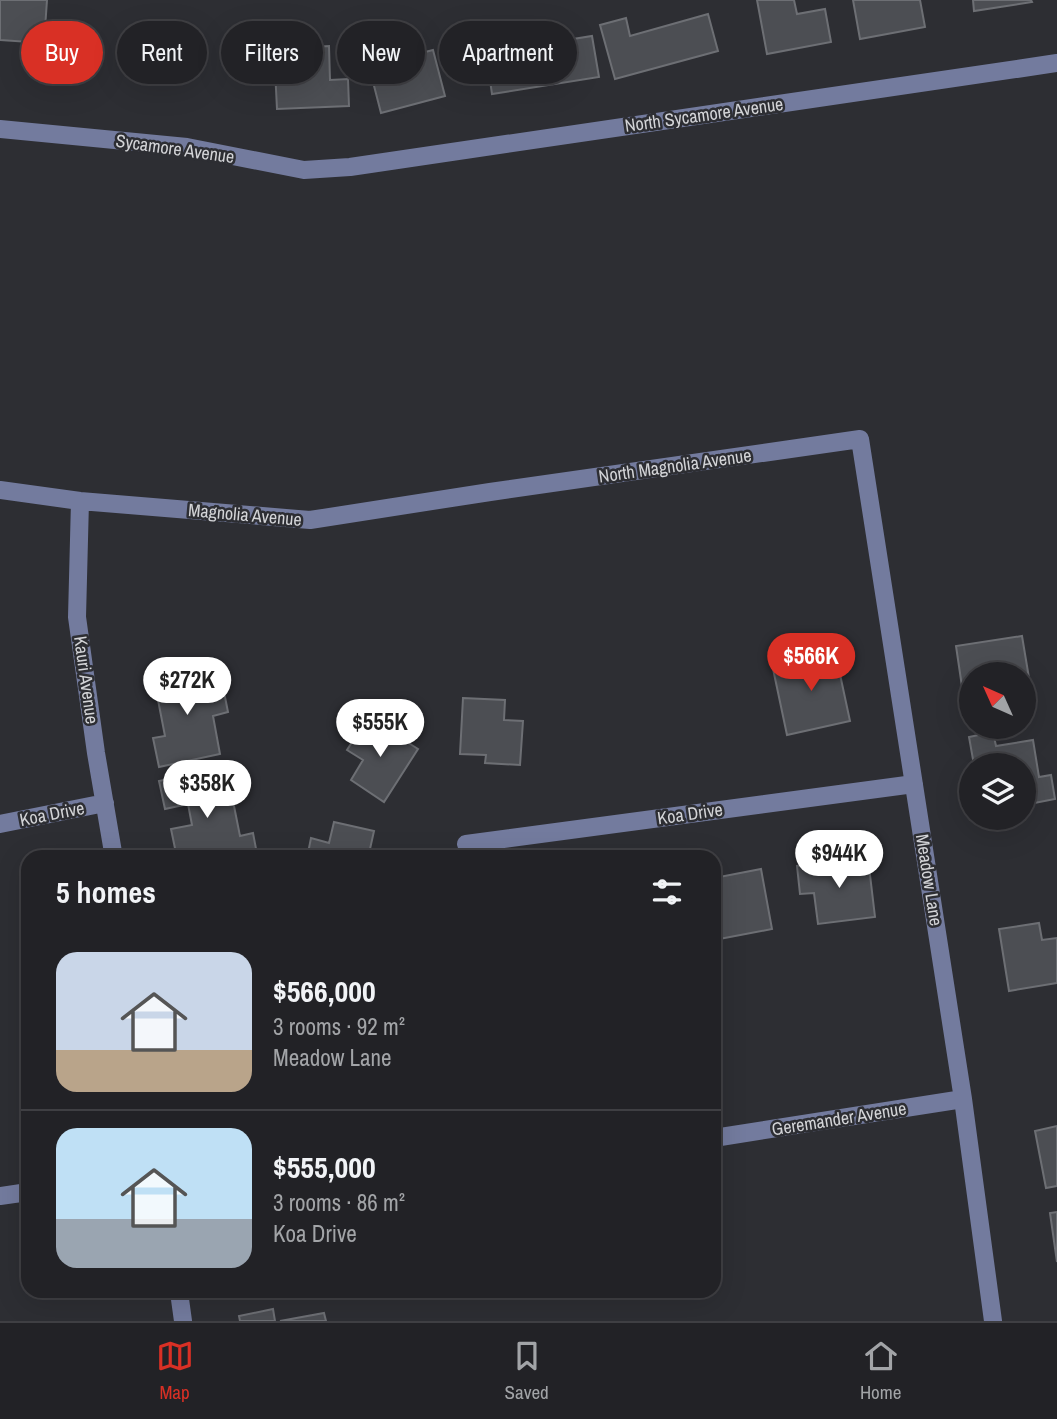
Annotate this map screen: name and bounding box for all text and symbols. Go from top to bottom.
chip: Buy [21,21,103,84]
chip: Rent [117,21,207,84]
chip: Filters [221,21,323,84]
chip: New [337,21,425,84]
chip: Apartment [439,21,577,84]
street label: North Sycamore Avenue [623,91,785,138]
street label: Sycamore Avenue [114,128,236,169]
street label: North Magnolia Avenue [597,442,753,489]
street label: Magnolia Avenue [187,497,303,532]
street label: Kauri Avenue [68,634,105,725]
pin: $566K [762,634,860,693]
text: $566K [783,640,839,671]
pin: $272K [138,658,236,717]
north arrow [959,662,1036,738]
map controls [959,662,1036,830]
text: $272K [159,664,215,695]
pin: $555K [331,700,429,759]
text: $555K [352,706,408,737]
button: layers [959,753,1036,830]
pin: $358K [158,760,256,820]
text: $358K [179,767,235,798]
street label: Koa Drive [17,795,87,832]
street label: Koa Drive [656,797,724,830]
pin: $944K [790,830,888,890]
street label: Meadow Lane [910,832,949,928]
text: $944K [811,837,867,868]
text: 5 homes [56,872,156,912]
icon: filters [648,873,686,911]
text: $566,000 [273,971,376,1011]
icon: home [112,980,196,1064]
text: 3 rooms · 92 m² [273,1011,405,1042]
text: Meadow Lane [273,1042,391,1073]
street label: Geremander Avenue [770,1096,908,1141]
text: $555,000 [273,1147,376,1187]
icon: home [112,1156,196,1240]
text: 3 rooms · 86 m² [273,1187,405,1218]
text: Koa Drive [273,1218,357,1249]
tab: Map [156,1337,194,1405]
tab: Saved [505,1337,549,1405]
tab: Home [860,1337,901,1405]

